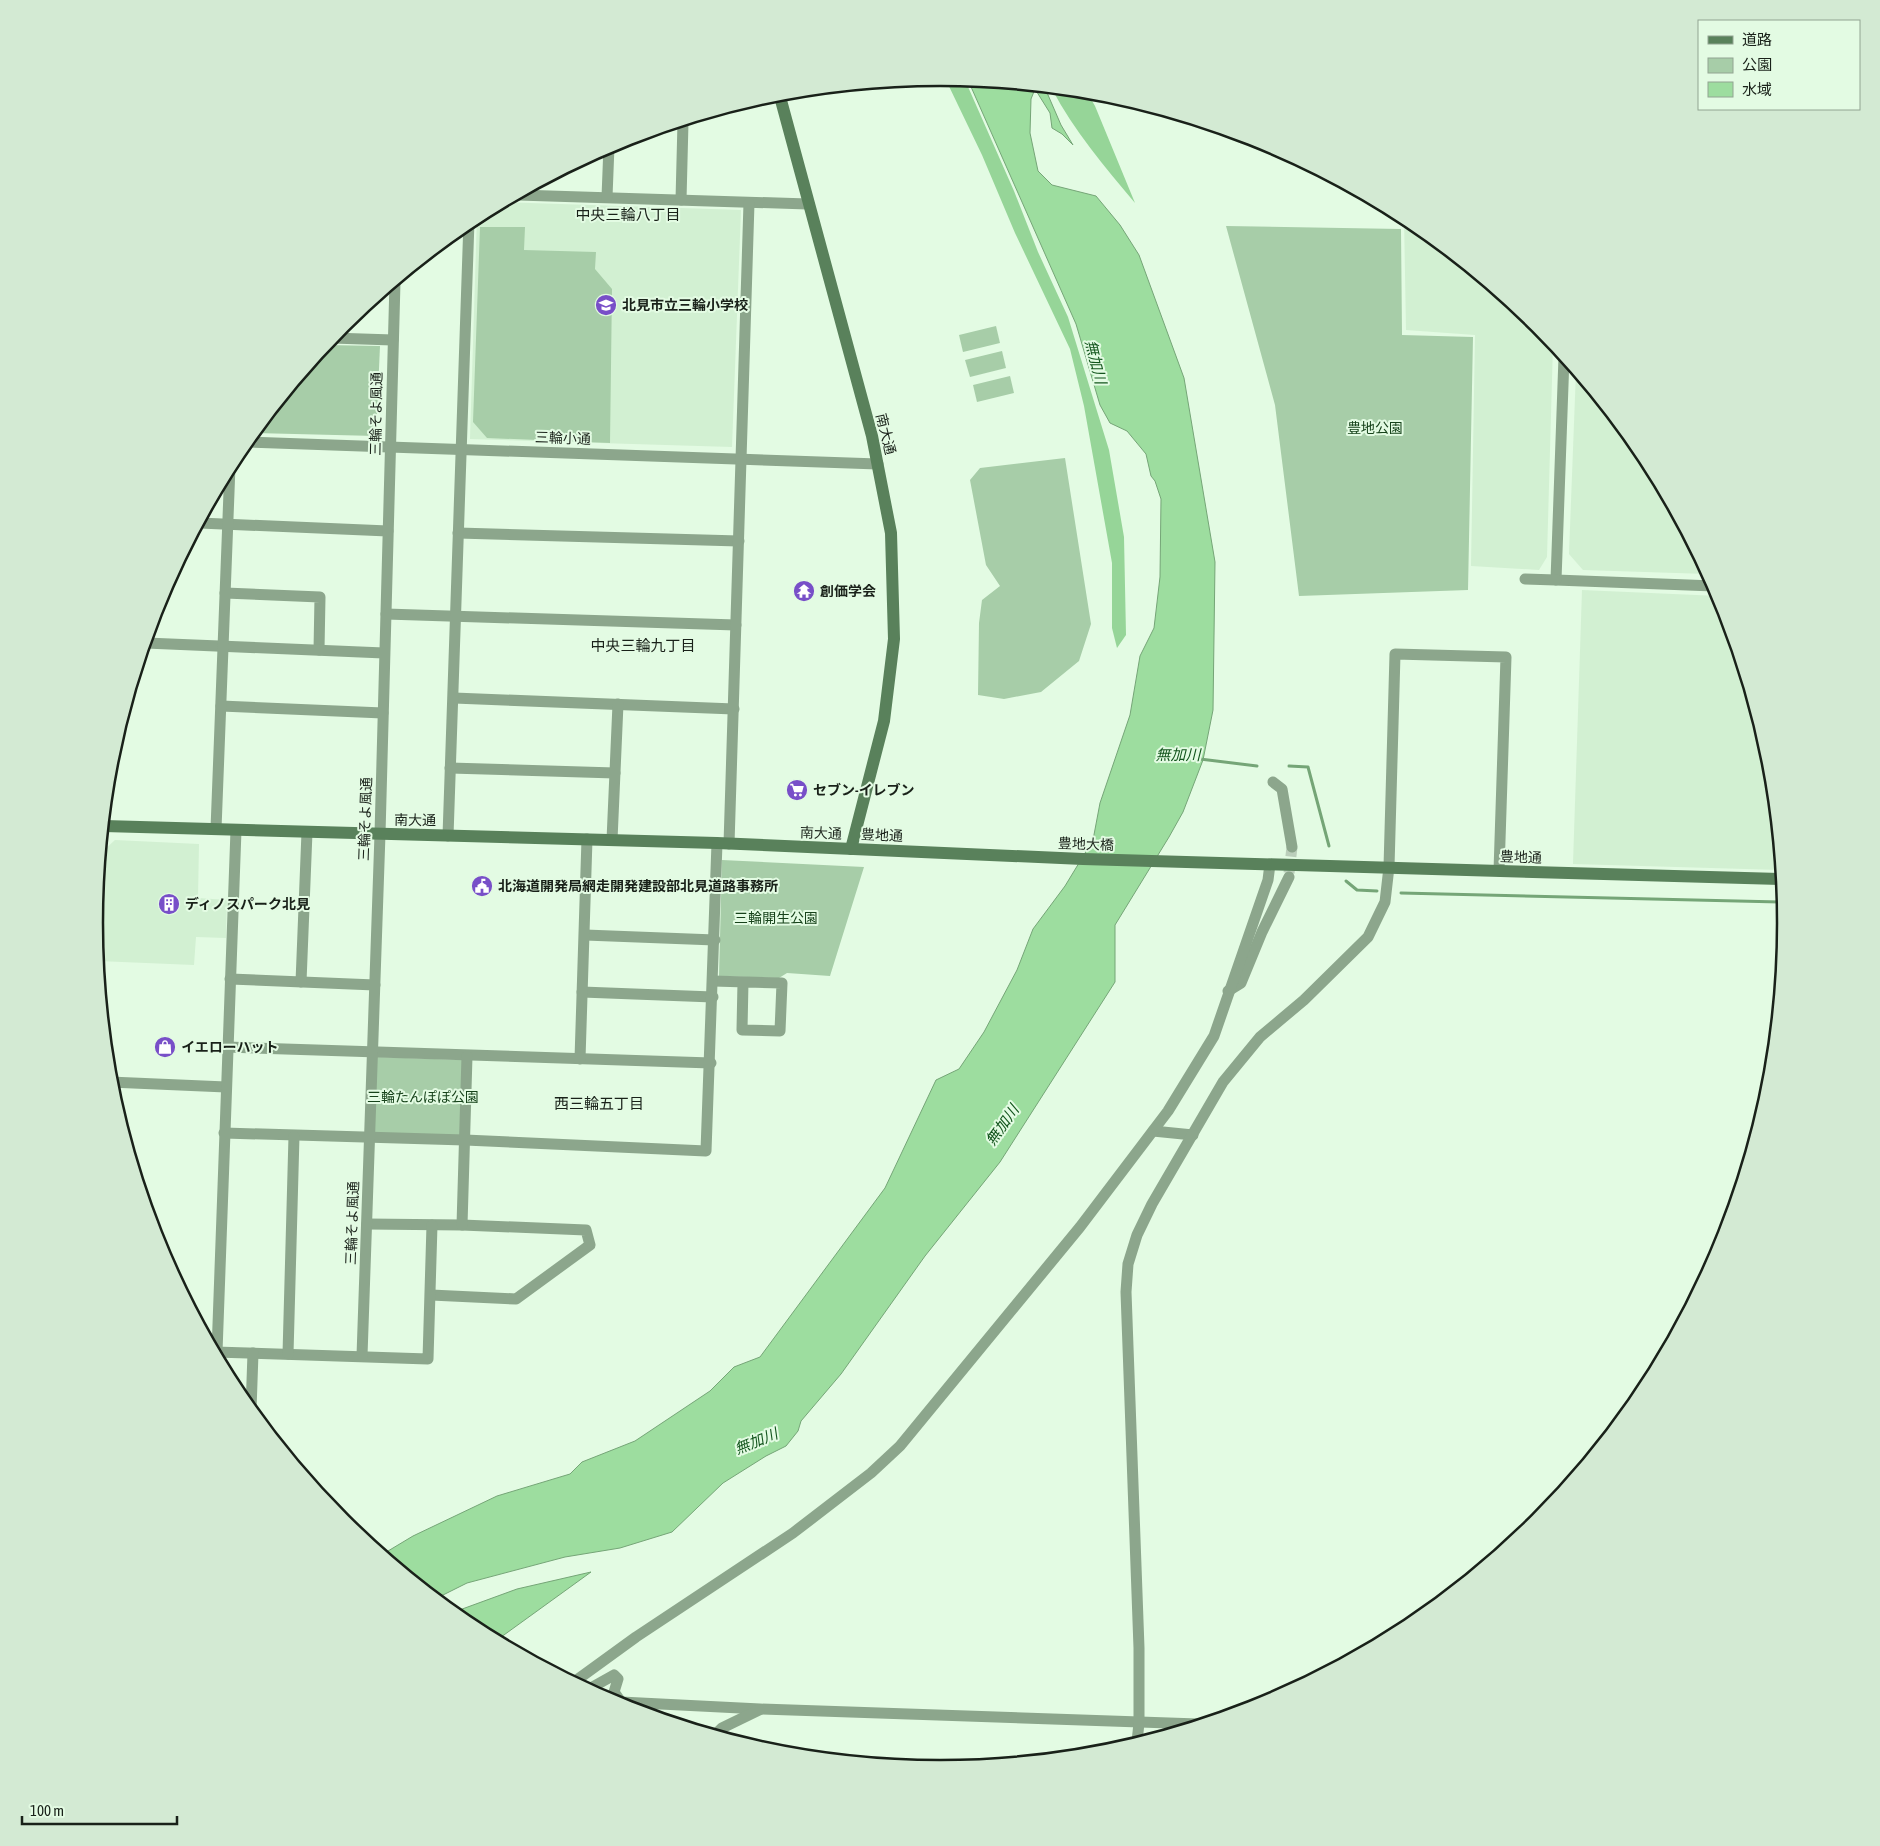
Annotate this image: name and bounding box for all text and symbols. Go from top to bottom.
legend [1698,20,1860,110]
text: 道路 [1742,31,1772,48]
text: 公園 [1742,56,1772,73]
text: 水域 [1742,81,1772,98]
district label: 中央三輪八丁目 [575,206,681,223]
school or university icon: 北見市立三輪小学校 [594,293,618,317]
place label: 北見市立三輪小学校 [622,297,748,313]
water label: 無加川 [1082,338,1110,388]
street label: 三輪そよ風通 [367,372,385,456]
street label: 南大通 [873,412,899,456]
park label: 豊地公園 [1347,420,1403,436]
street label: 三輪小通 [535,429,591,447]
temple icon: 創価学会 [792,579,816,603]
place label: 創価学会 [820,583,876,599]
district label: 中央三輪九丁目 [590,637,696,654]
water label: 無加川 [1155,746,1202,763]
street label: 三輪そよ風通 [356,777,374,861]
supermarket icon: セブン-イレブン [785,778,809,802]
place label: セブン-イレブン [813,782,915,798]
street label: 南大通 [394,812,436,828]
street label: 南大通 [800,824,842,842]
street label: 豊地通 [861,826,903,844]
street label: 豊地大橋 [1058,835,1114,853]
street label: 豊地通 [1500,848,1542,866]
public building icon: 北海道開発局網走開発建設部北見道路事務所 [470,874,494,898]
place label: 北海道開発局網走開発建設部北見道路事務所 [498,878,778,894]
building icon: ディノスパーク北見 [157,892,181,916]
place label: ディノスパーク北見 [185,896,310,912]
park label: 三輪開生公園 [734,910,818,926]
shop icon: イエローハット [153,1035,177,1059]
place label: イエローハット [181,1039,279,1055]
park label: 三輪たんぽぽ公園 [367,1089,479,1105]
district label: 西三輪五丁目 [554,1095,644,1112]
water label: 無加川 [982,1100,1023,1148]
street label: 三輪そよ風通 [343,1181,361,1265]
water label: 無加川 [732,1424,782,1457]
scale bar [22,1794,178,1826]
text: 100 m [30,1802,64,1819]

